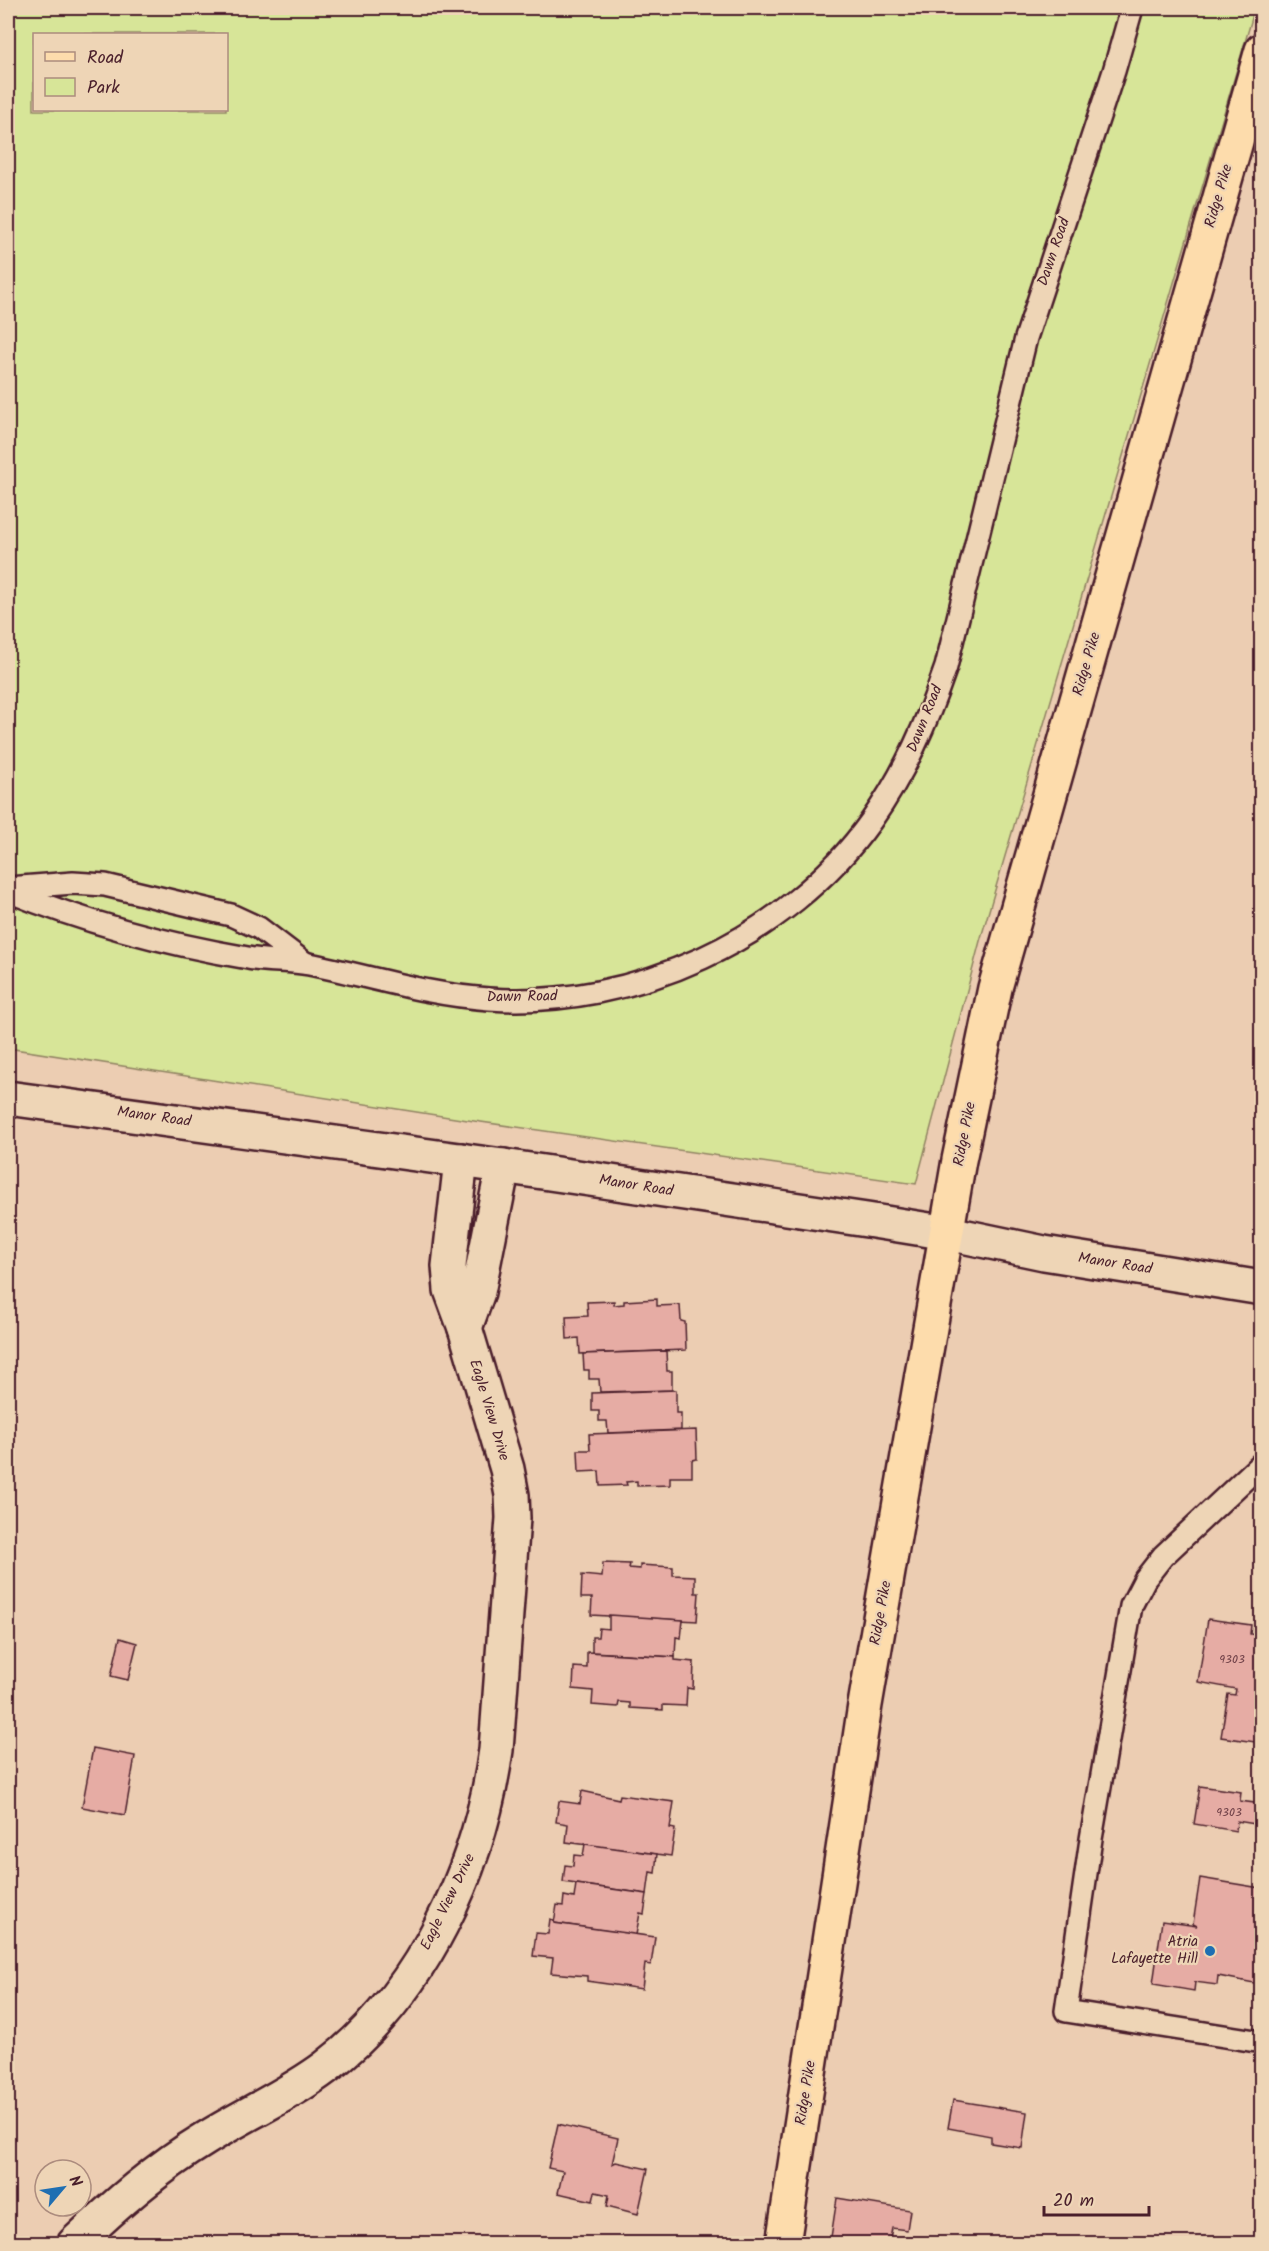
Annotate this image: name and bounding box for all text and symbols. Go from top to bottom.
legend [33,33,228,111]
text: Road [87,44,124,73]
text: Park [87,74,120,103]
street label: Ridge Pike [1198,161,1240,231]
street label: Dawn Road [1031,214,1077,289]
street label: Ridge Pike [1066,629,1108,699]
street label: Dawn Road [901,681,950,756]
street label: Dawn Road [486,984,558,1010]
street label: Ridge Pike [947,1099,983,1168]
street label: Manor Road [115,1100,193,1134]
street label: Manor Road [597,1168,675,1204]
street label: Manor Road [1076,1246,1154,1282]
street label: Eagle View Drive [462,1356,516,1464]
street label: Ridge Pike [864,1579,899,1647]
house number: 9303 [1219,1650,1245,1669]
house number: 9303 [1216,1803,1242,1822]
street label: Eagle View Drive [414,1849,482,1954]
place label: Atria Lafayette Hill [1111,1930,1198,1971]
marker: Atria Lafayette Hill [1203,1944,1217,1958]
street label: Ridge Pike [789,2059,823,2127]
north arrow [33,2158,93,2218]
text: N [61,2171,88,2192]
scale bar [1044,2179,1149,2217]
text: 20 m [1053,2187,1094,2216]

